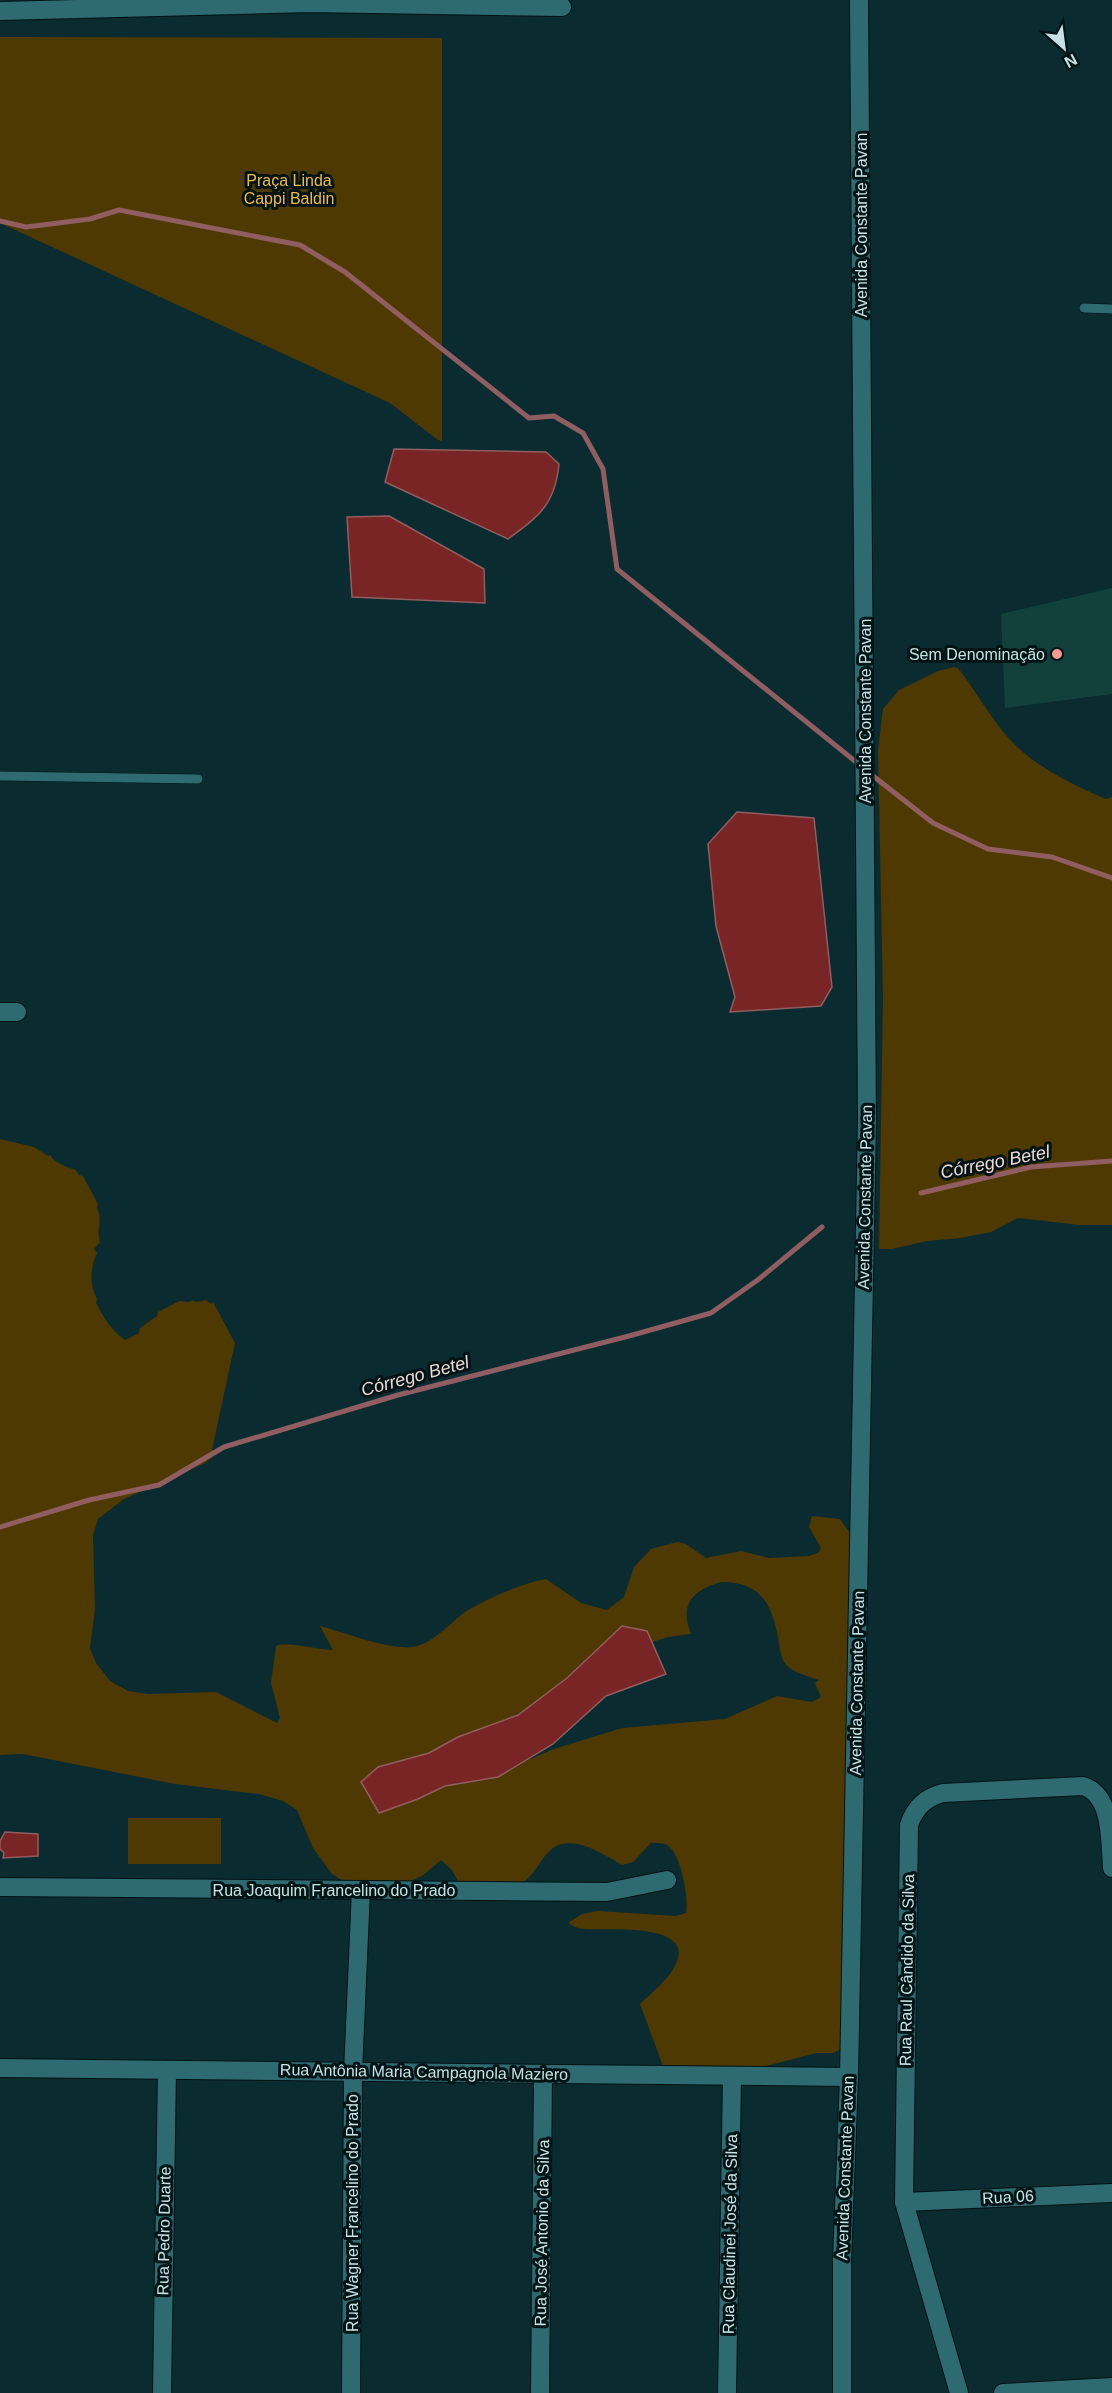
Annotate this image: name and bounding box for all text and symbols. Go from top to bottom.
north arrow [1034,18,1094,78]
text: N [1062,51,1080,71]
street label: Avenida Constante Pavan [853,133,870,317]
park label: Praça Linda Cappi Baldin [244,172,334,207]
street label: Avenida Constante Pavan [857,619,874,803]
place label: Sem Denominação [909,646,1045,663]
marker: Sem Denominação [1050,647,1064,661]
street label: Avenida Constante Pavan [855,1104,875,1290]
water label: Córrego Betel [939,1141,1052,1182]
water label: Córrego Betel [359,1352,472,1400]
street label: Avenida Constante Pavan [847,1590,867,1776]
street label: Rua Raul Cândido da Silva [897,1874,917,2066]
street label: Rua Joaquim Francelino do Prado [213,1882,456,1899]
street label: Rua Antônia Maria Campagnola Maziero [280,2061,568,2083]
street label: Avenida Constante Pavan [833,2075,857,2261]
street label: Rua Wagner Francelino do Prado [344,2094,361,2332]
street label: Rua Claudinei José da Silva [720,2134,740,2334]
street label: Rua José Antonio da Silva [532,2139,552,2327]
street label: Rua Pedro Duarte [154,2166,174,2296]
street label: Rua 06 [982,2187,1034,2207]

